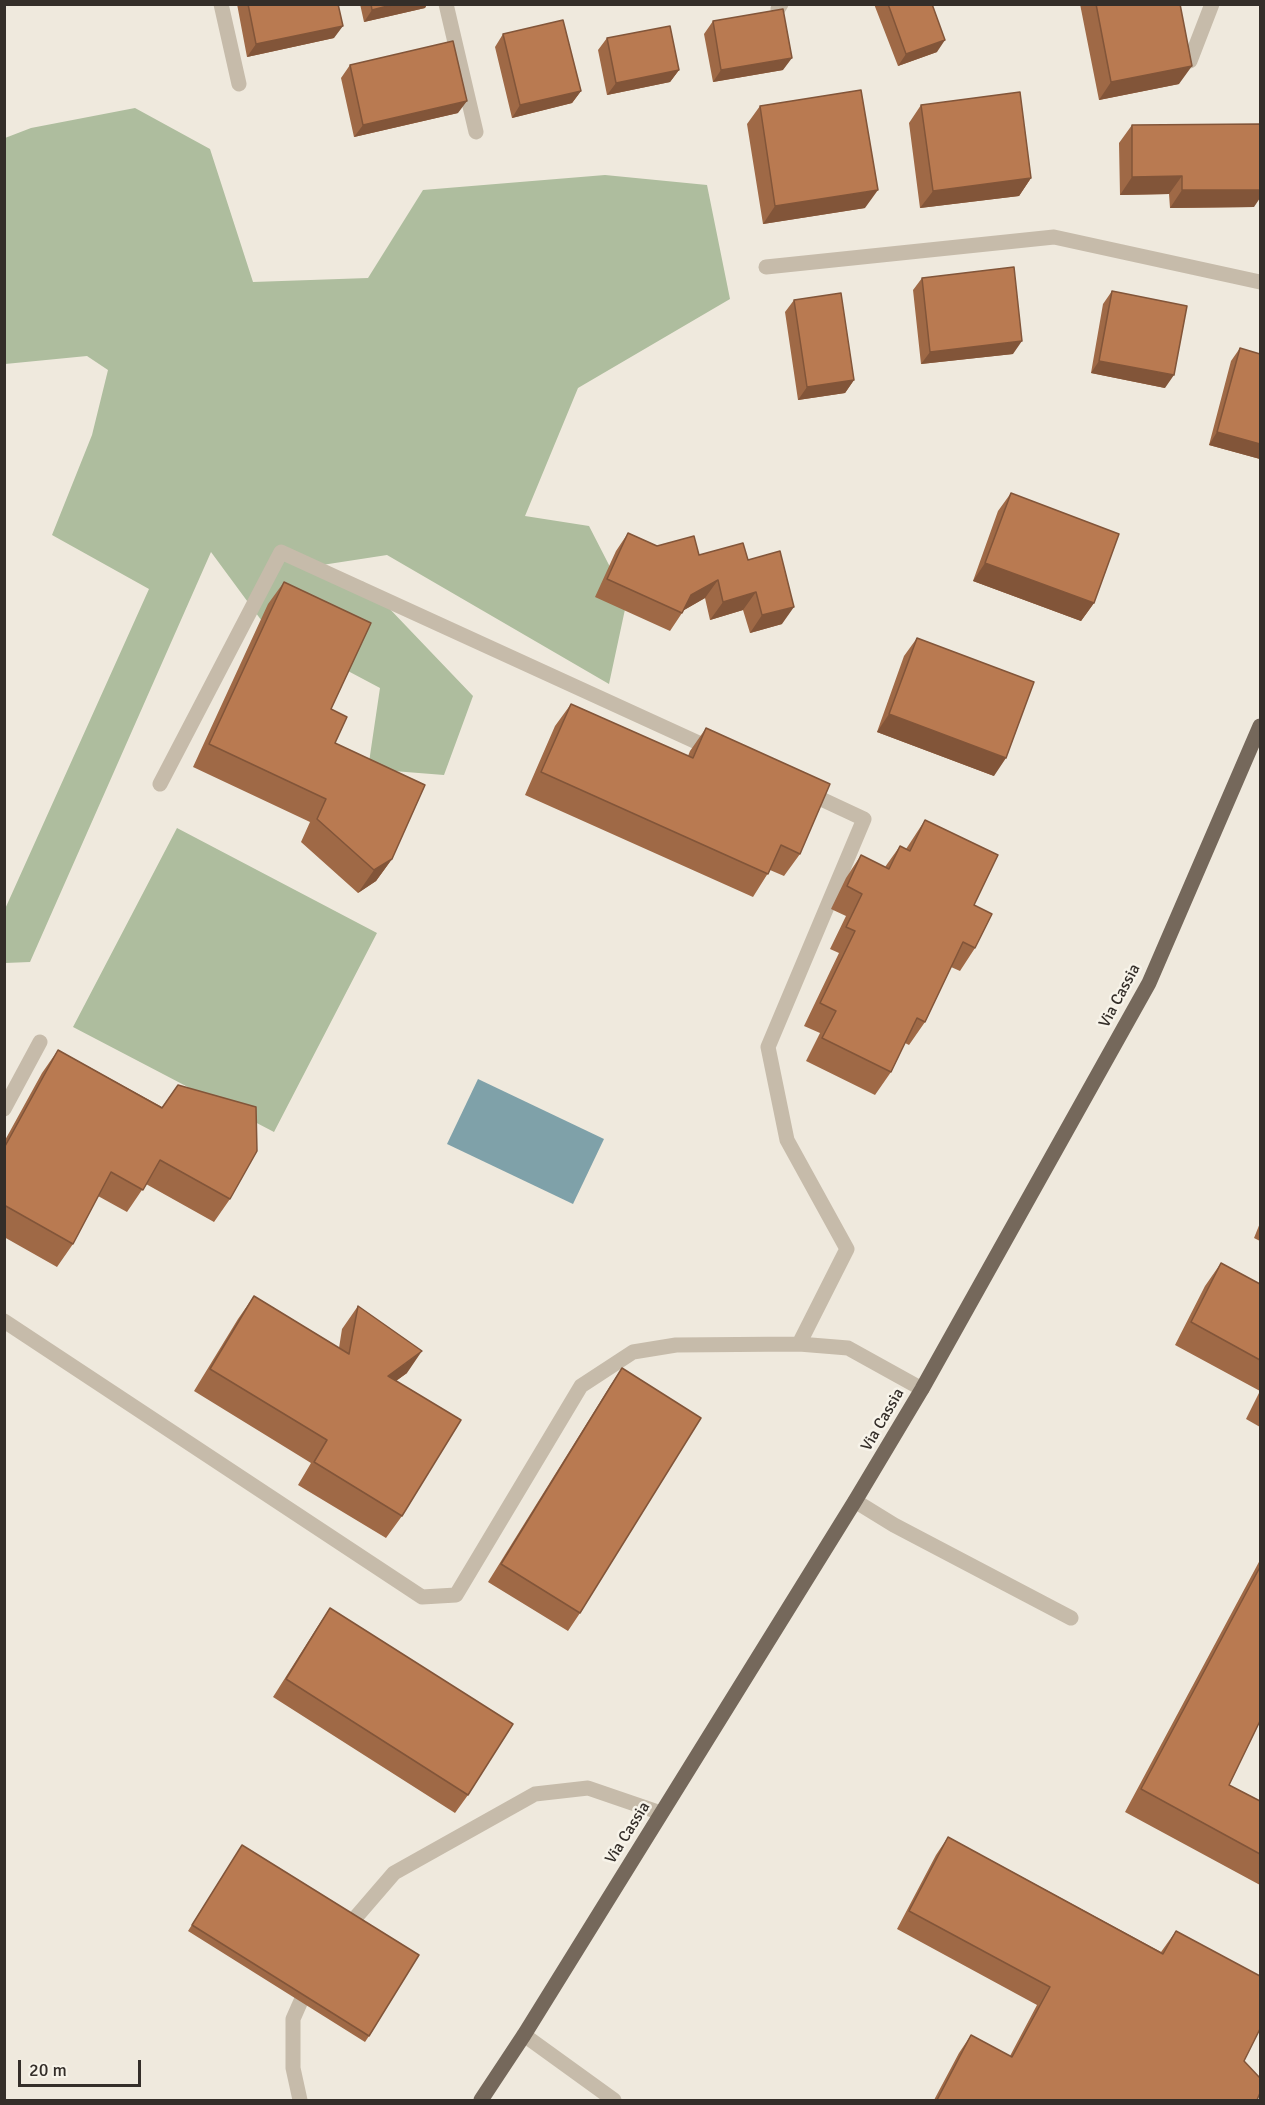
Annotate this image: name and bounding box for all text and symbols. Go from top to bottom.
street label: Via Cassia [1095,961,1145,1031]
street label: Via Cassia [857,1385,909,1455]
street label: Via Cassia [601,1799,655,1867]
scale bar [21,2048,144,2086]
text: 20 m [29,2059,67,2081]

